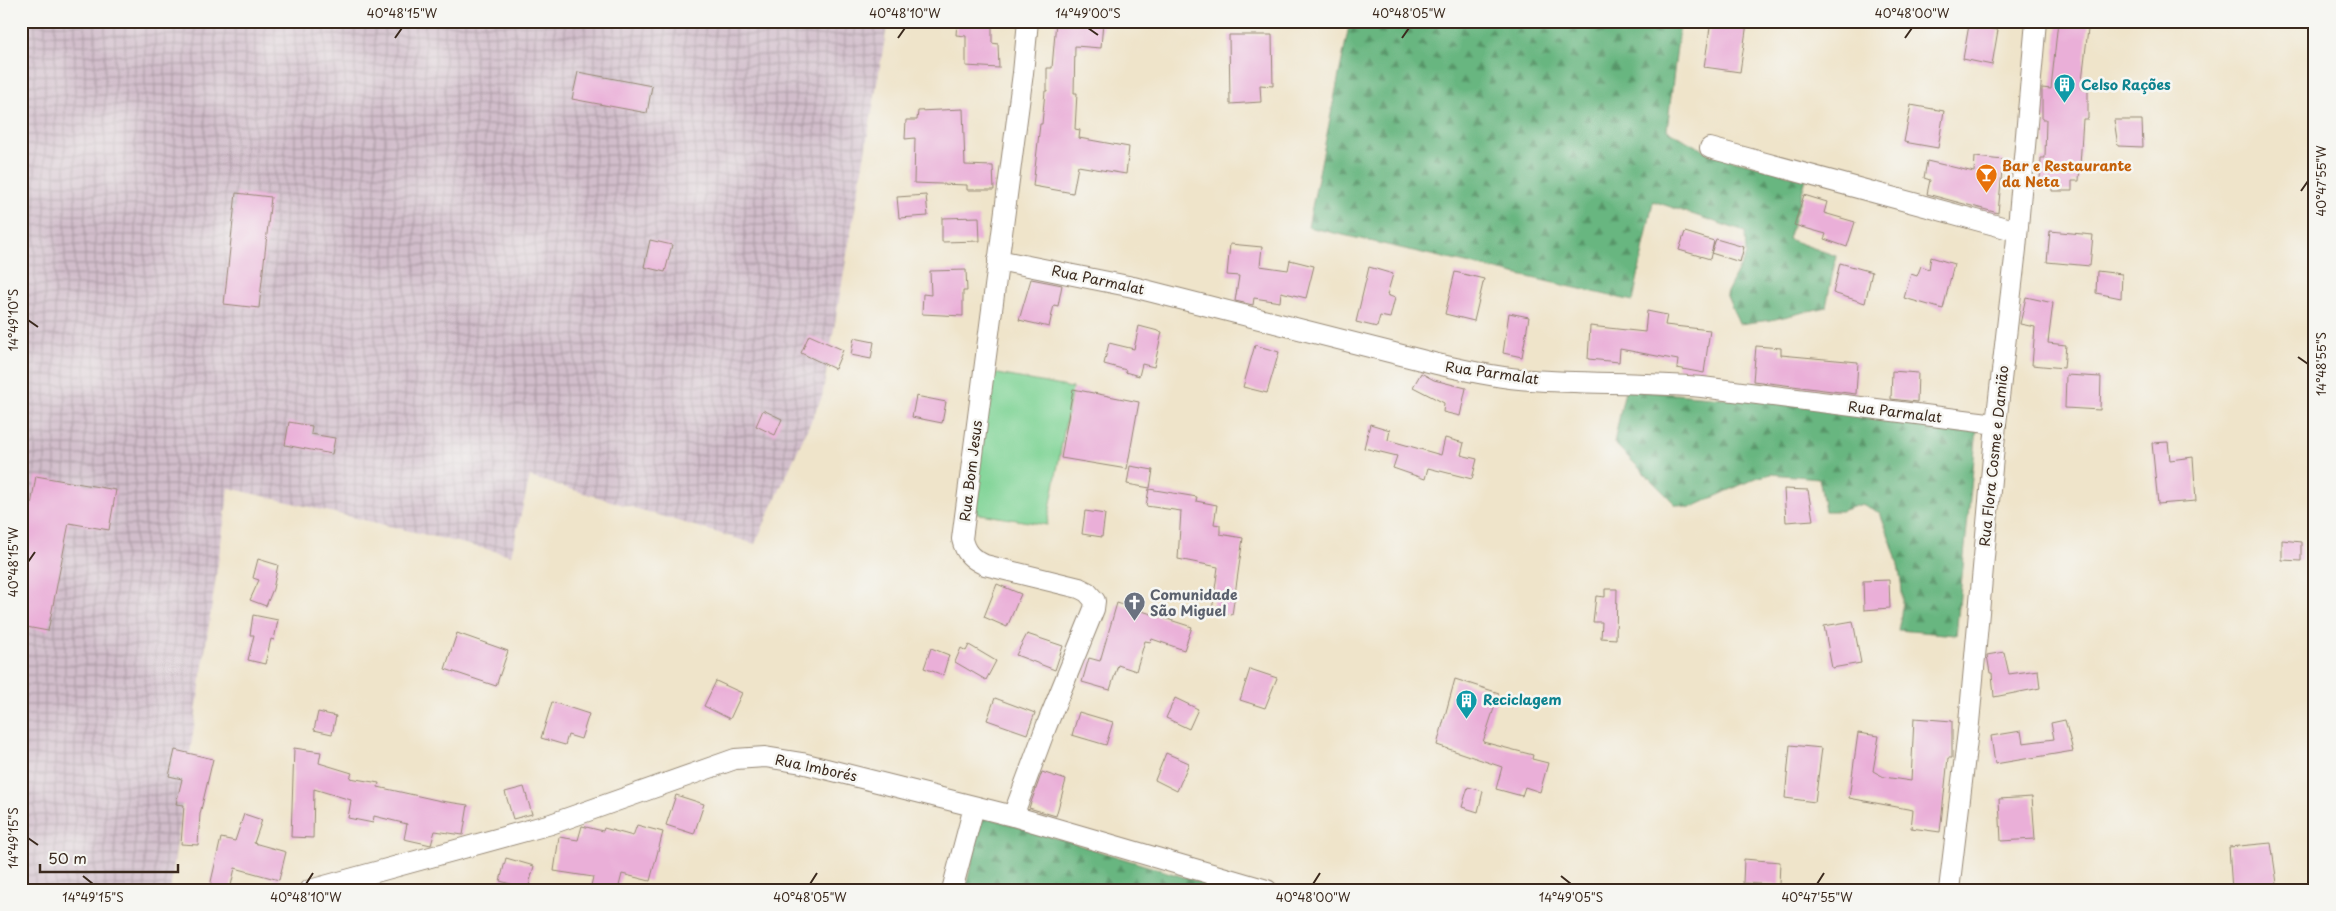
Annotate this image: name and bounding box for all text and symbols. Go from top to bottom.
text: 40°48'15"W [367,4,438,22]
text: 40°48'10"W [869,4,941,22]
text: 14°49'00"S [1055,4,1121,22]
text: 40°48'05"W [1372,4,1446,22]
text: 40°48'00"W [1875,4,1950,22]
building icon: Celso Rações [2053,73,2077,104]
place label: Celso Rações [2081,74,2171,95]
text: 40°47'55"W [2312,145,2330,217]
place label: Bar e Restaurante da Neta [2002,155,2132,192]
bar icon: Bar e Restaurante da Neta [1974,162,1998,193]
street label: Rua Parmalat [1050,259,1147,300]
text: 14°49'10"S [4,289,22,351]
text: 14°48'55"S [2312,332,2330,396]
street label: Rua Parmalat [1444,356,1541,390]
street label: Rua Flora Cosme e Damião [1974,364,2013,548]
street label: Rua Parmalat [1847,395,1943,428]
street label: Rua Bom Jesus [954,419,987,523]
text: 40°48'15"W [4,526,22,597]
place label: Comunidade São Miguel [1150,584,1238,621]
church icon: Comunidade São Miguel [1122,591,1146,622]
building icon: Reciclagem [1455,688,1479,719]
place label: Reciclagem [1483,689,1562,710]
street label: Rua Imborés [773,749,859,786]
text: 14°49'15"S [4,807,22,869]
scale bar [40,841,178,873]
text: 50 m [48,846,87,869]
text: 14°49'15"S [62,888,124,906]
text: 40°48'10"W [270,888,342,906]
text: 40°48'05"W [773,888,847,906]
text: 40°48'00"W [1276,888,1351,906]
text: 14°49'05"S [1539,888,1603,906]
text: 40°47'55"W [1781,888,1853,906]

